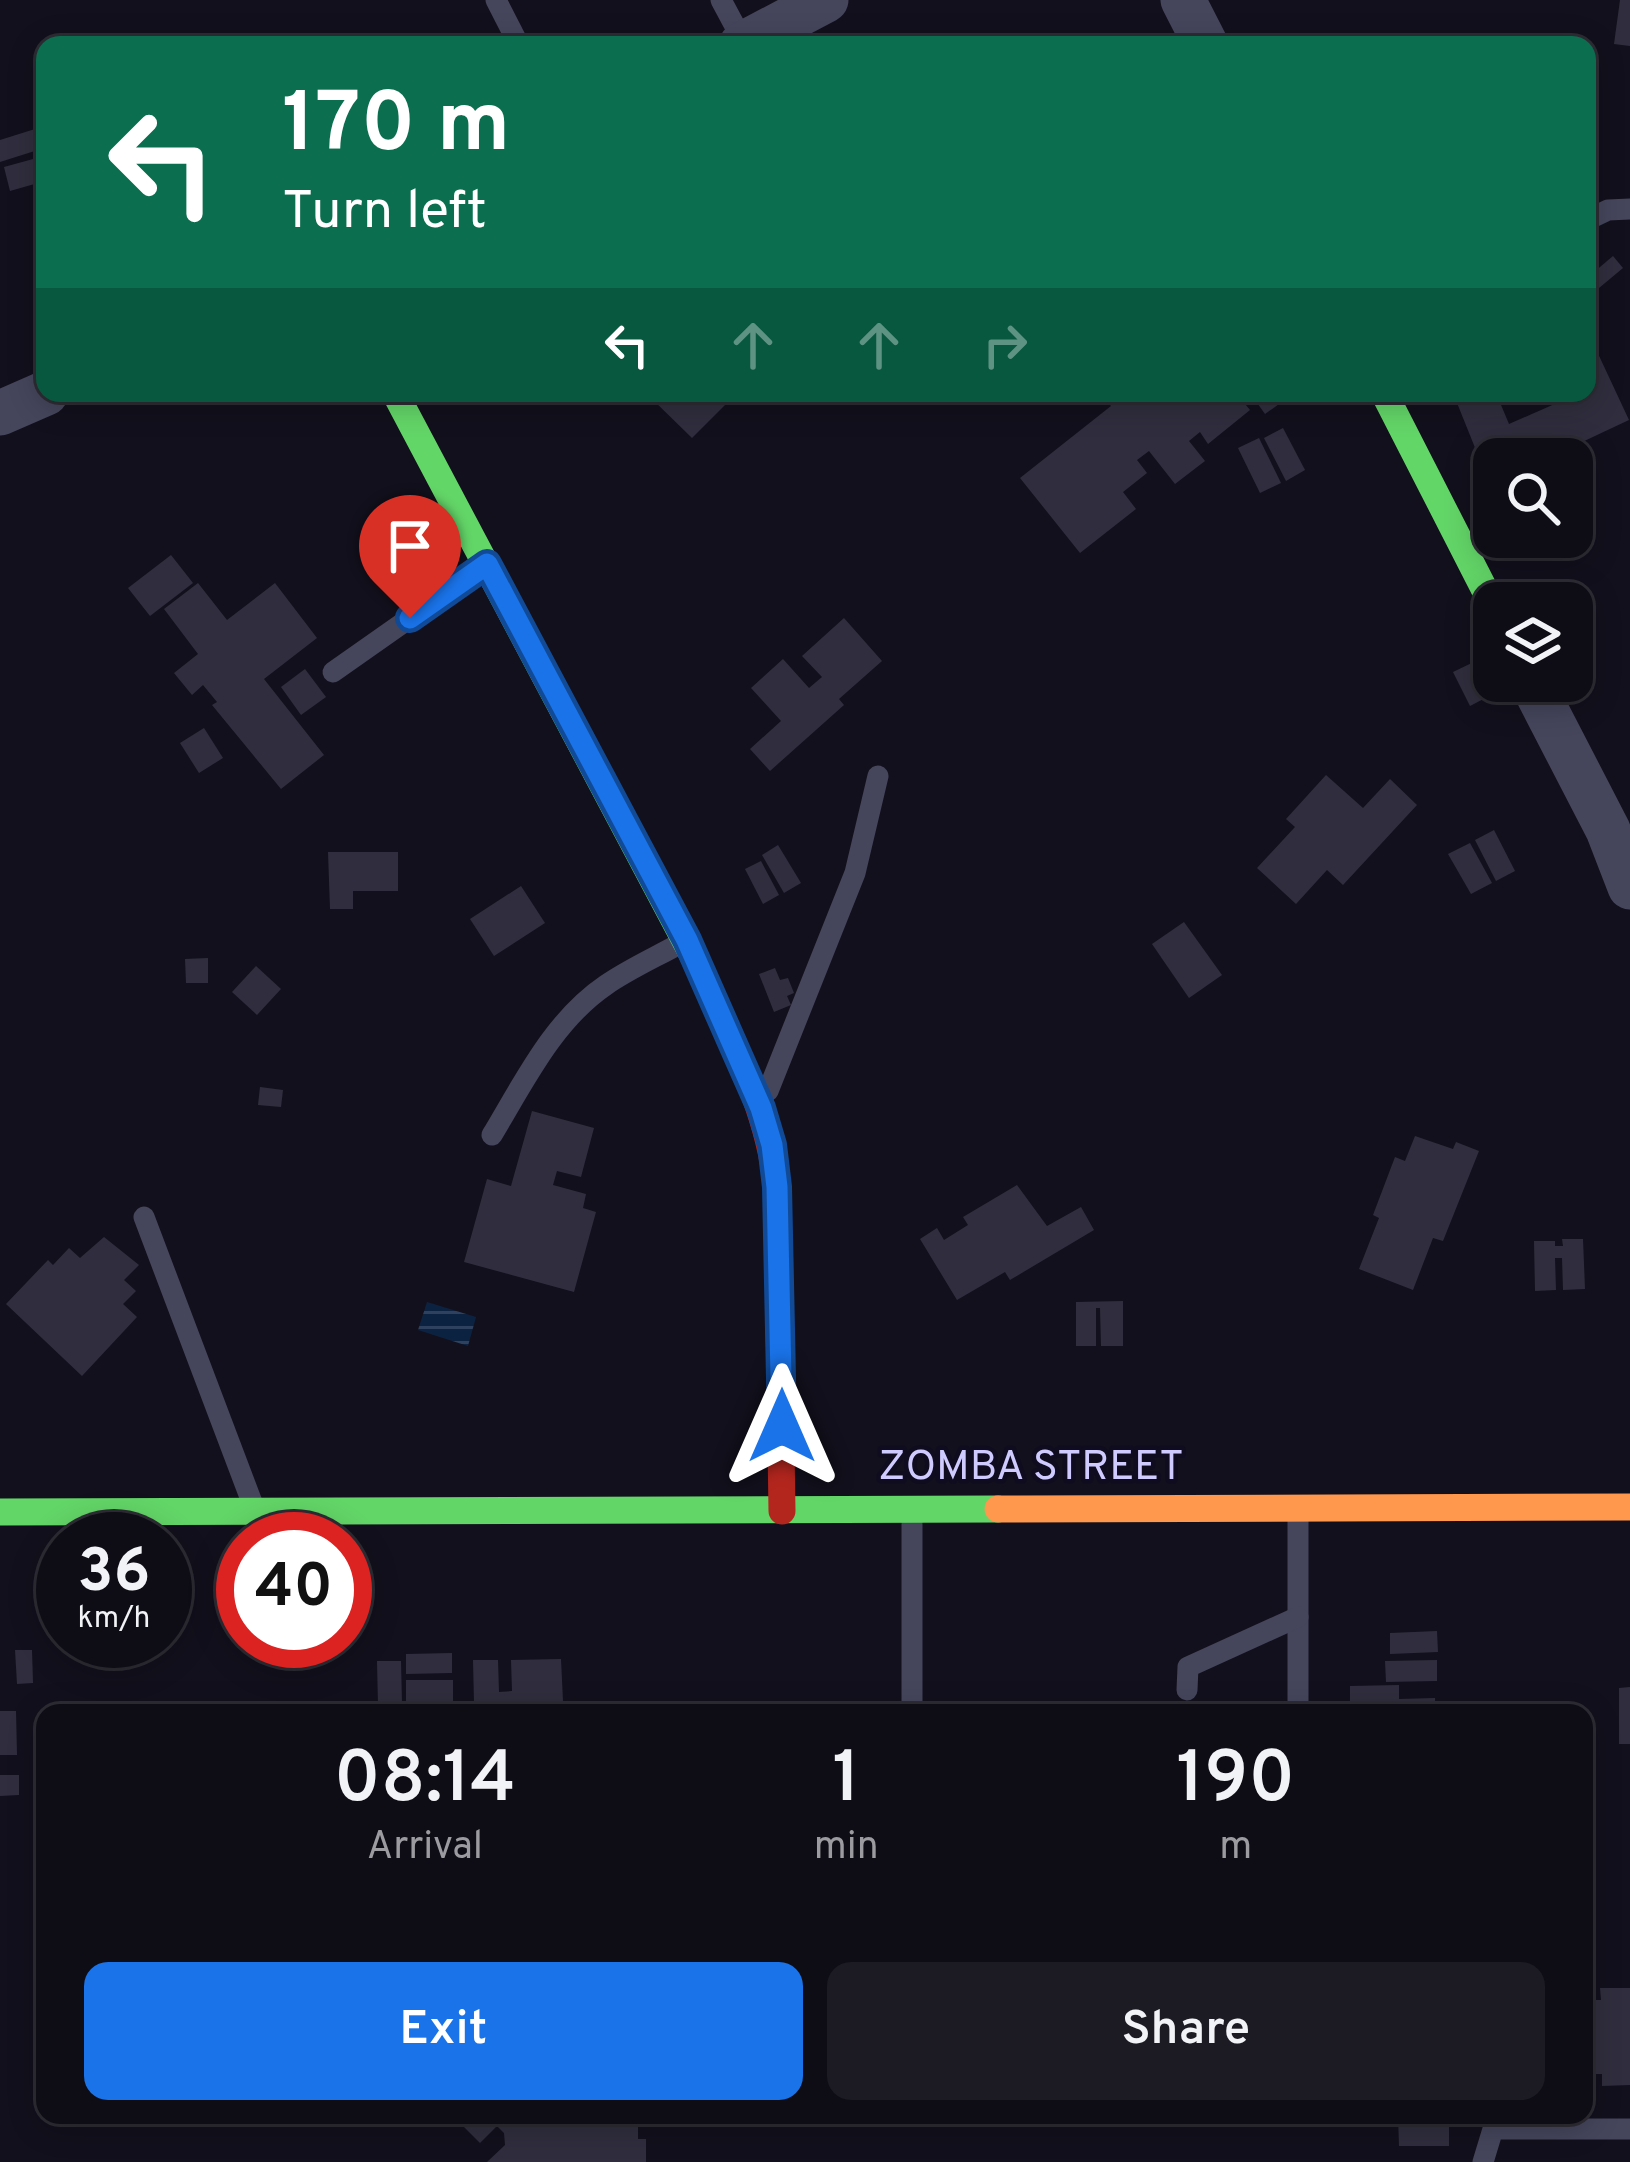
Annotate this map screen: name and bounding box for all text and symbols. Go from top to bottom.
text: 170 m [282,75,510,181]
icon: left [84,84,240,240]
text: Turn left [282,179,487,248]
icon: left [594,312,660,378]
icon: ahead [720,312,786,378]
icon: ahead [846,312,912,378]
icon: right [972,312,1038,378]
map controls [1473,438,1593,702]
button: search [1473,438,1593,558]
pin [359,495,461,618]
icon: arrive [377,513,443,579]
button: layers [1473,582,1593,702]
position arrow [719,1363,845,1489]
street label: ZOMBA STREET [878,1442,1184,1495]
speed limit sign: 40 [216,1512,372,1668]
text: 36 [78,1537,150,1613]
text: km/h [78,1601,150,1638]
text: 08:14 [334,1736,516,1828]
text: 1 [832,1736,860,1828]
text: 190 [1176,1736,1295,1828]
text: Arrival [367,1824,483,1873]
text: min [814,1824,879,1873]
text: m [1219,1824,1252,1873]
button: Exit [84,1962,803,2100]
button: Share [827,1962,1545,2100]

